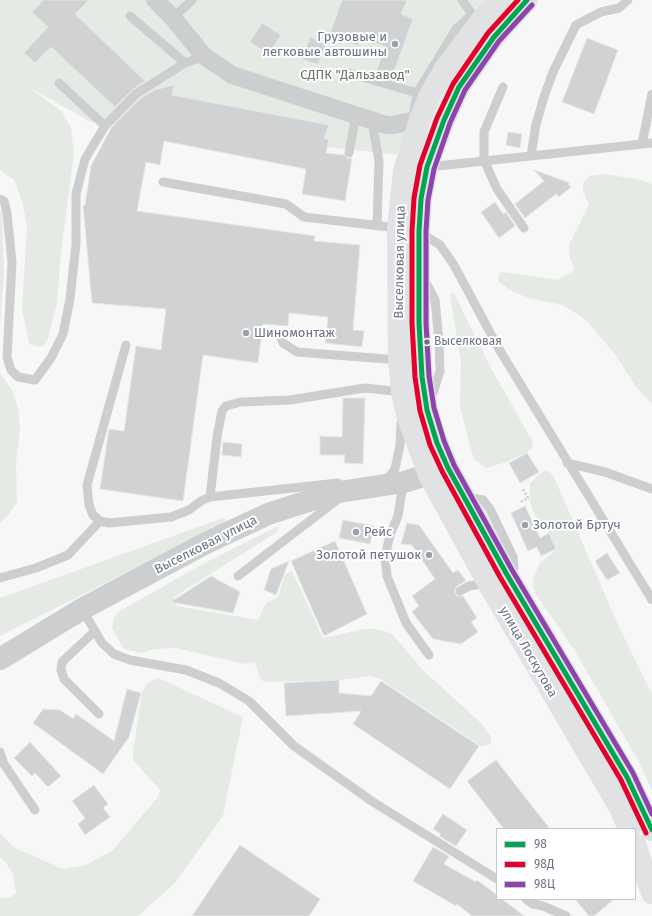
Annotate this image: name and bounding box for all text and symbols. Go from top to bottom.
place label: Грузовые и легковые автошины [263,29,387,60]
marker: Грузовые и легковые автошины [390,39,400,49]
park label: СДПК "Дальзавод" [300,67,410,83]
street label: Выселковая улица [391,205,409,319]
place label: Шиномонтаж [254,325,335,341]
marker: Шиномонтаж [241,328,251,338]
place label: Выселковая [434,335,502,349]
marker: Выселковая [422,337,432,347]
street label: Выселковая улица [152,512,260,578]
place label: Золотой Бртуч [533,517,621,533]
marker: Золотой Бртуч [520,520,530,530]
place label: Рейс [364,524,392,540]
marker: Рейс [351,527,361,537]
place label: Золотой петушок [316,547,421,563]
marker: Золотой петушок [424,550,434,560]
street label: улица Лоскутова [496,604,560,700]
legend [496,828,636,900]
text: 98 [534,837,547,851]
text: 98Д [534,857,554,871]
text: 98Ц [534,877,555,891]

